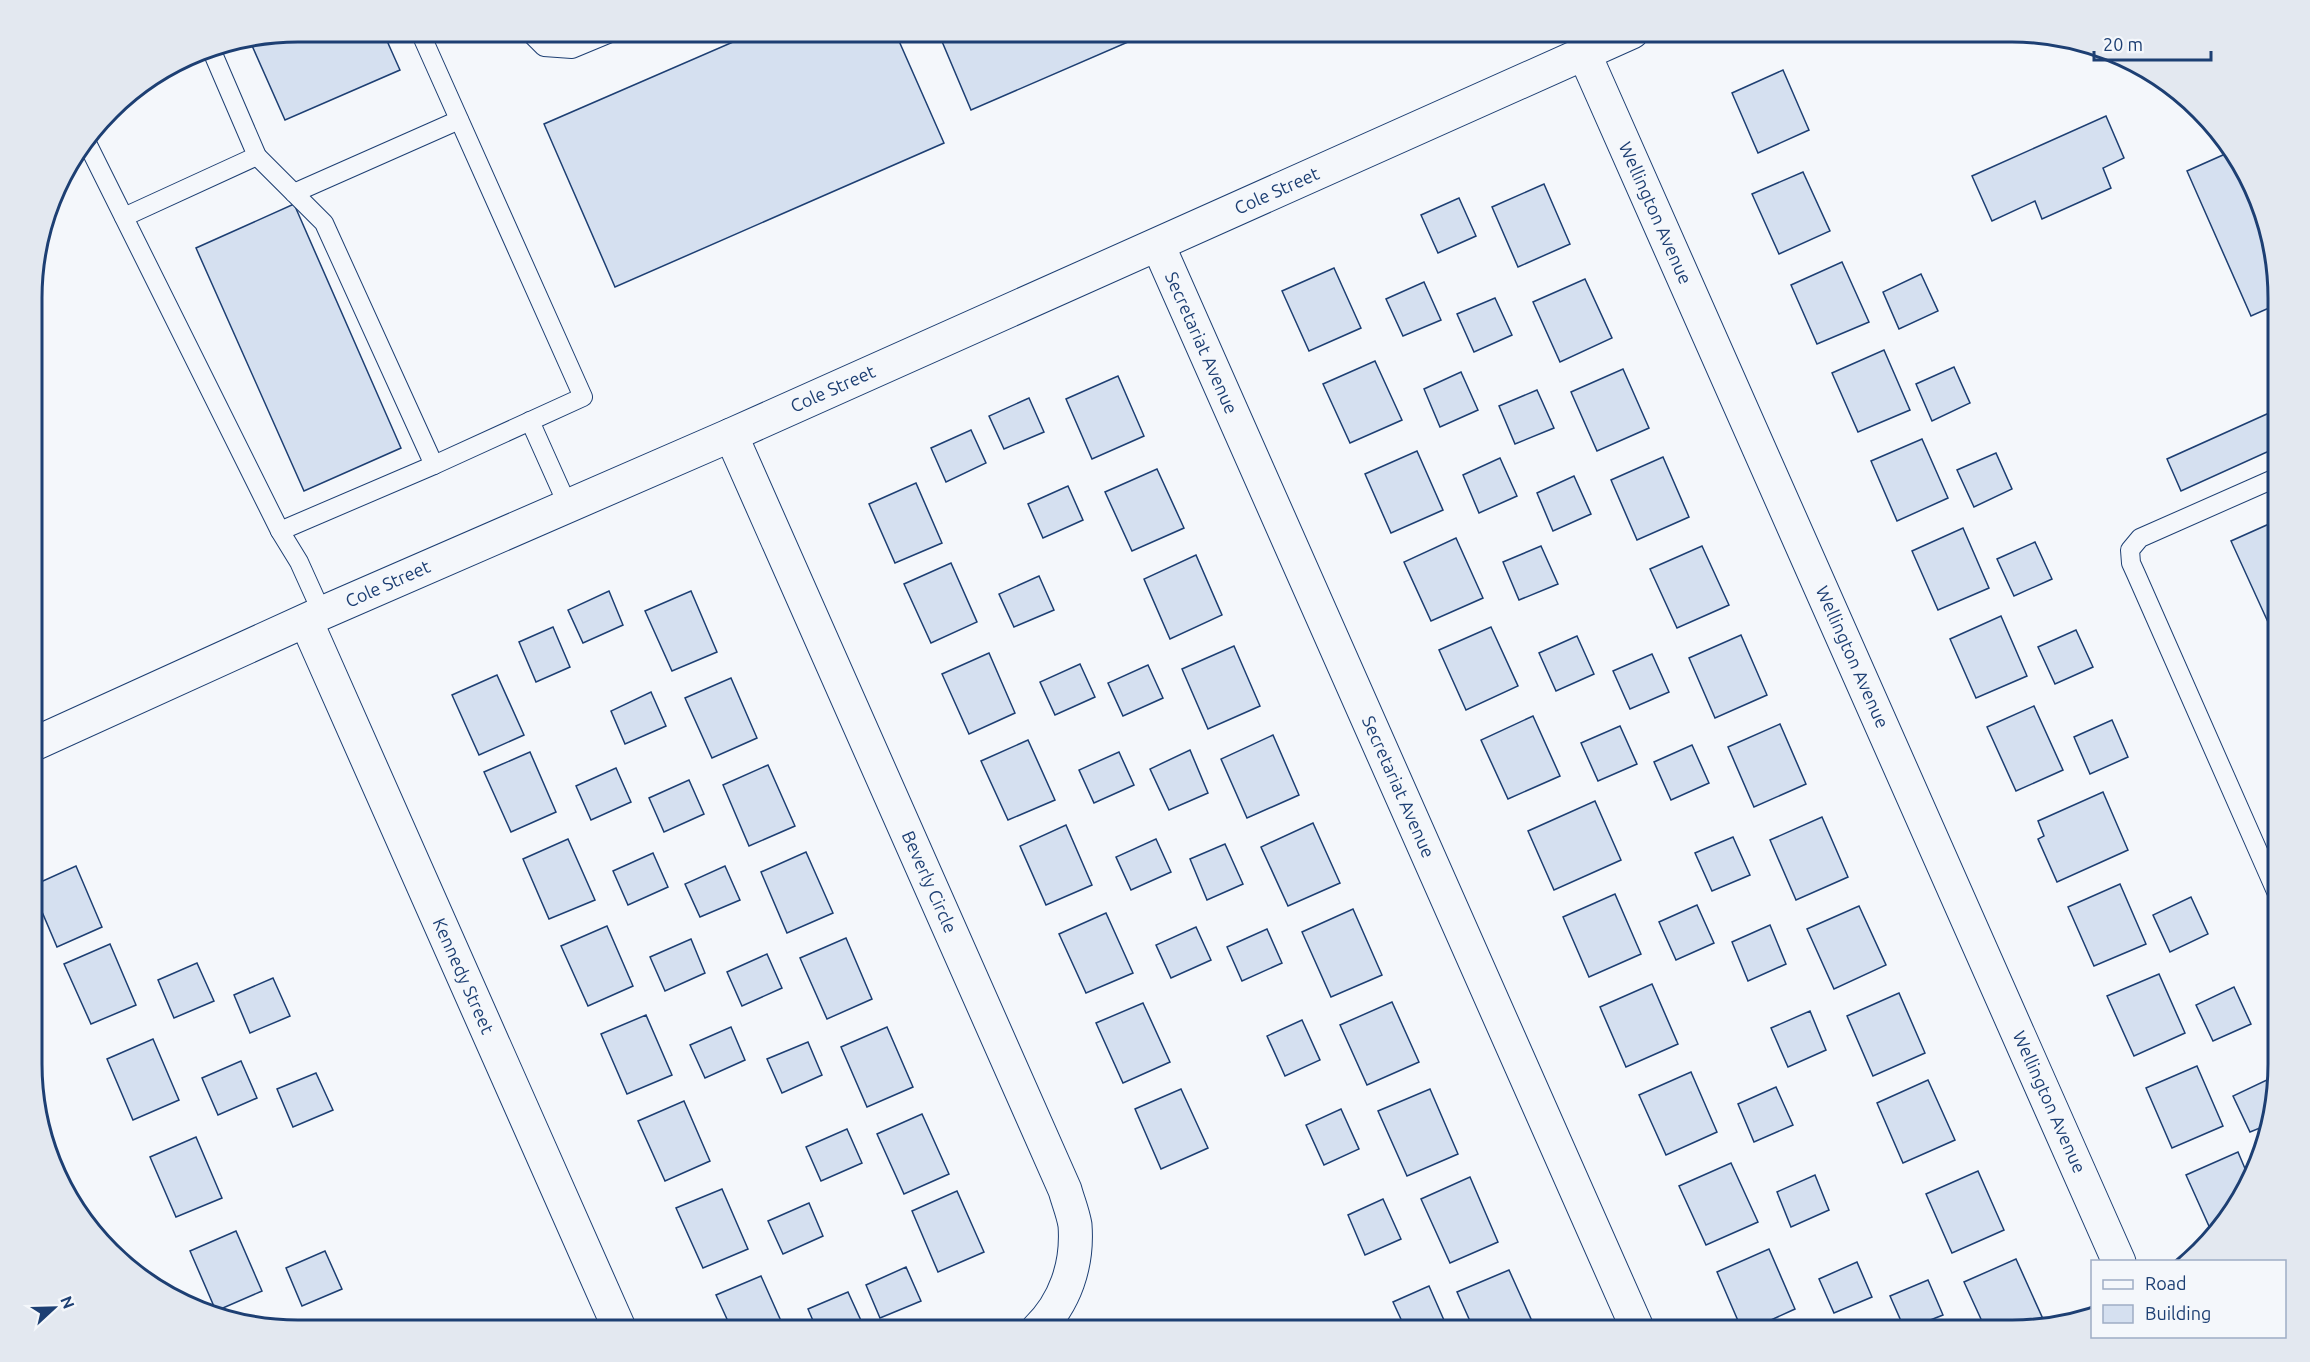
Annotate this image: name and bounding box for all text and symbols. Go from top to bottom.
scale bar [2094,24,2211,62]
text: 20 m [2103,34,2143,54]
street label: Wellington Avenue [1616,138,1696,287]
street label: Cole Street [1231,163,1322,218]
street label: Secretariat Avenue [1162,269,1242,417]
street label: Cole Street [787,361,878,416]
street label: Cole Street [342,556,433,611]
street label: Wellington Avenue [1813,582,1893,731]
street label: Secretariat Avenue [1359,713,1439,861]
street label: Beverly Circle [898,827,961,936]
street label: Kennedy Street [429,915,498,1037]
street label: Wellington Avenue [2010,1027,2090,1176]
legend [2091,1260,2286,1338]
text: Road [2145,1273,2187,1293]
north arrow [24,1278,84,1338]
text: N [57,1293,78,1311]
text: Building [2145,1303,2211,1323]

